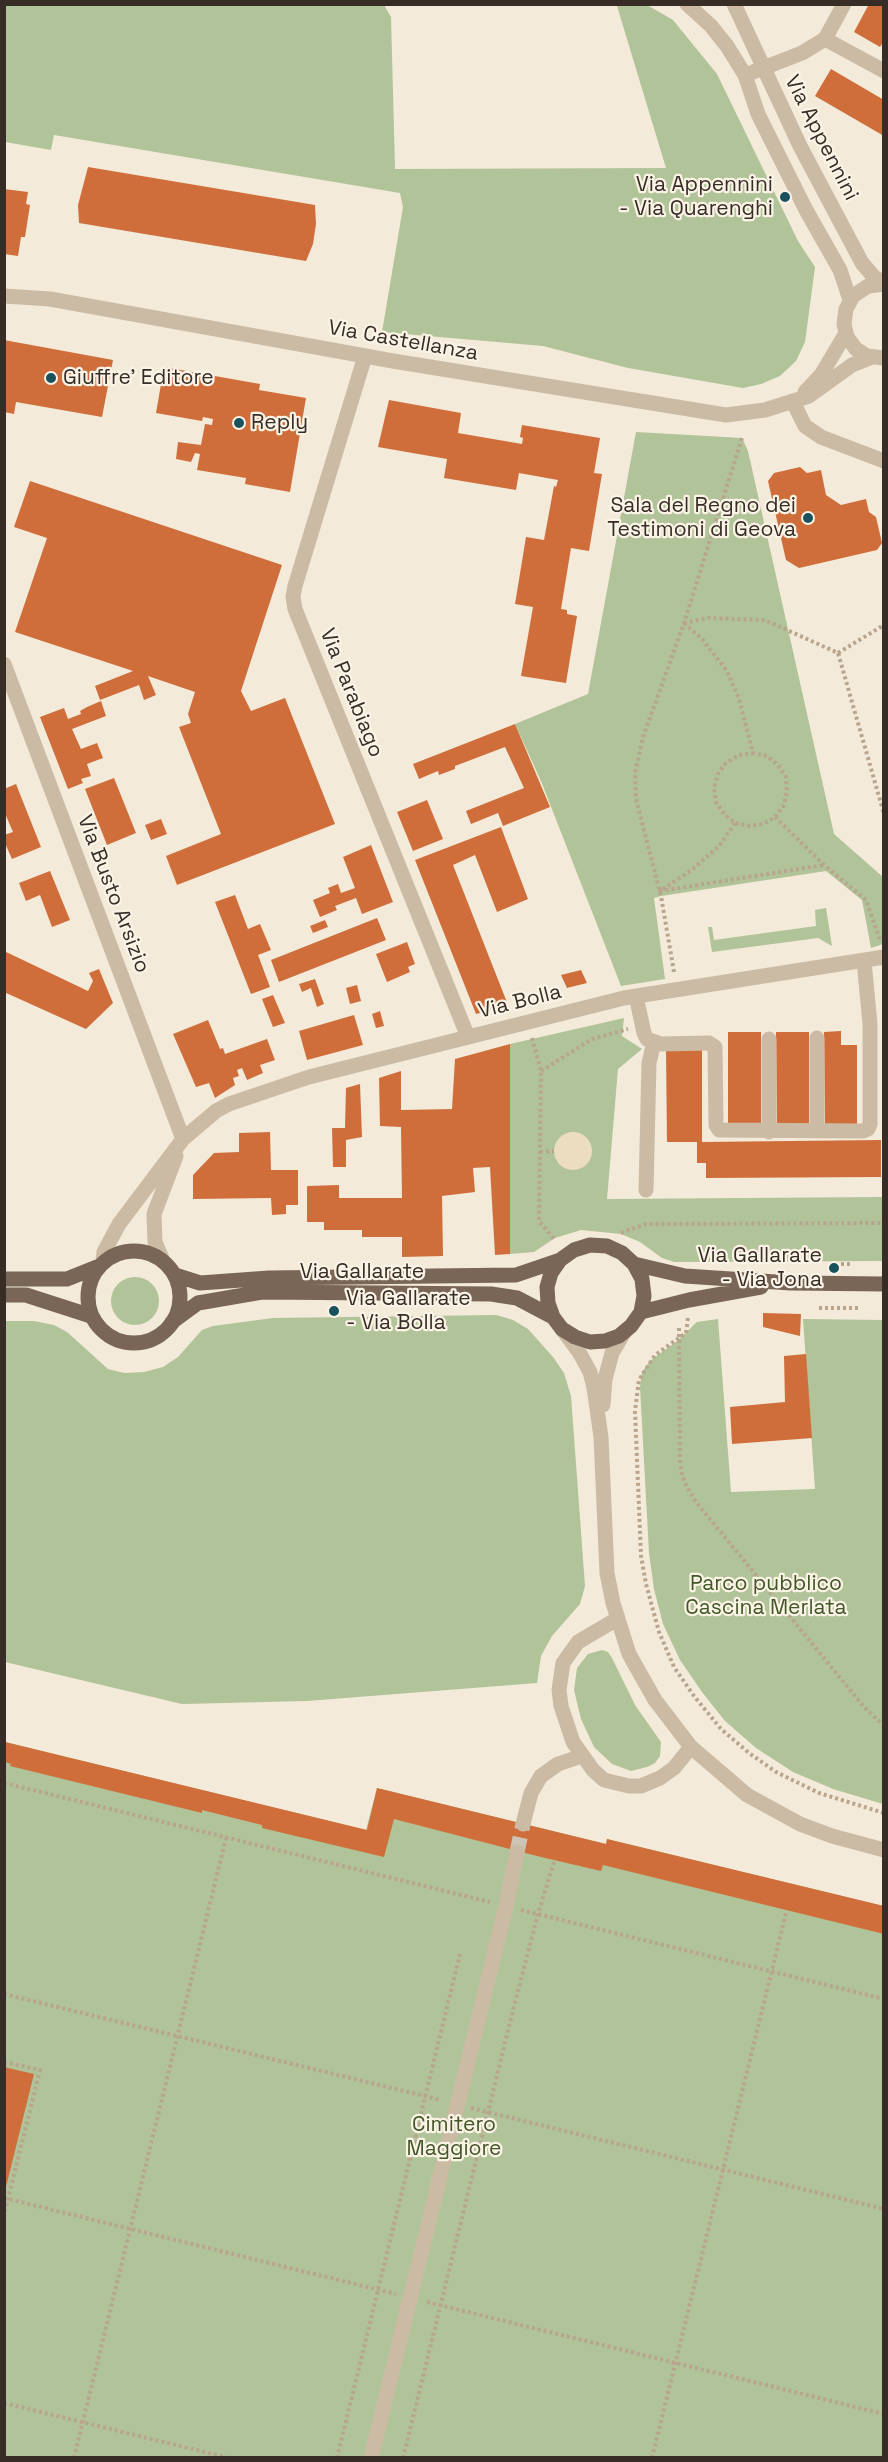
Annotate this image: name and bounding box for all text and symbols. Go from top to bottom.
street label: Via Appennini [779,71,863,205]
place label: Via Appennini - Via Quarenghi [619,172,773,222]
marker: Via Appennini - Via Quarenghi [778,190,792,204]
street label: Via Castellanza [326,315,480,367]
place label: Giuffre' Editore [63,365,214,391]
marker: Giuffre' Editore [44,371,58,385]
place label: Reply [251,410,308,436]
marker: Reply [232,416,246,430]
place label: Sala del Regno dei Testimoni di Geova [607,493,796,543]
marker: Sala del Regno dei Testimoni di Geova [801,511,815,525]
street label: Via Parabiago [314,625,388,761]
street label: Via Busto Arsizio [71,812,155,976]
street label: Via Bolla [476,980,564,1024]
place label: Via Gallarate - Via Jona [697,1243,822,1293]
street label: Via Gallarate [300,1259,424,1285]
marker: Via Gallarate - Via Jona [827,1261,841,1275]
place label: Via Gallarate - Via Bolla [346,1286,471,1336]
marker: Via Gallarate - Via Bolla [327,1304,341,1318]
park label: Parco pubblico Cascina Merlata [685,1571,847,1621]
park label: Cimitero Maggiore [406,2112,502,2162]

